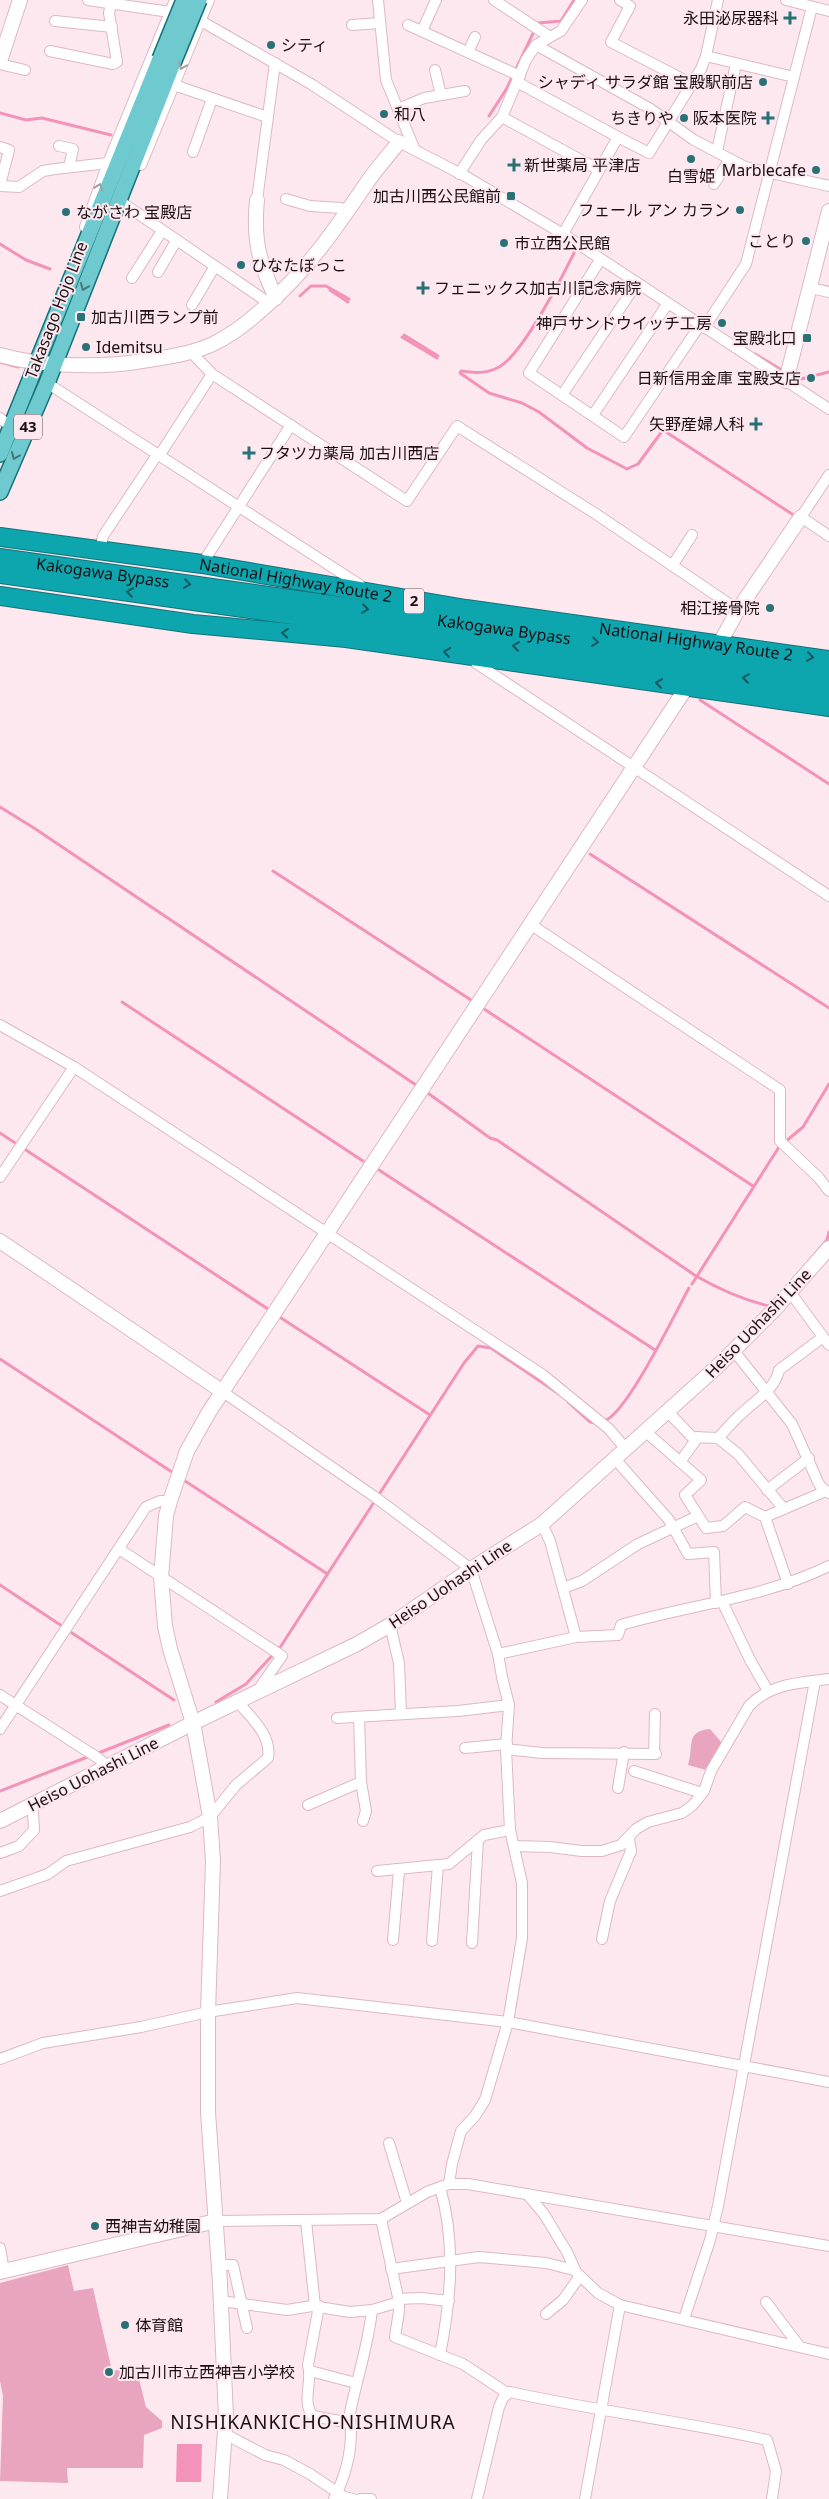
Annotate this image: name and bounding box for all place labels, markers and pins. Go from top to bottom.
place label: 永田泌尿器科 [683,7,779,29]
marker: 永田泌尿器科 [783,11,797,25]
place label: シティ [281,34,328,56]
marker: シティ [265,39,277,51]
place label: シャディ サラダ館 宝殿駅前店 [538,71,753,93]
marker: シャディ サラダ館 宝殿駅前店 [757,76,769,88]
place label: 和八 [394,103,426,125]
place label: ちきりや [610,107,674,129]
place label: 阪本医院 [693,107,757,129]
marker: 和八 [378,108,390,120]
marker: 阪本医院 [761,111,775,125]
marker: ちきりや [678,112,690,124]
marker: 白雪姫 [685,153,697,165]
place label: 新世薬局 平津店 [524,154,640,176]
marker: 新世薬局 平津店 [508,159,520,171]
place label: Marblecafe [722,159,806,181]
marker: Marblecafe [810,164,822,176]
place label: 白雪姫 [667,165,715,187]
place label: 加古川西公民館前 [373,185,501,207]
marker: 加古川西公民館前 [505,190,517,202]
place label: フェール アン カラン [578,199,730,221]
place label: ながさわ 宝殿店 [76,201,192,223]
marker: フェール アン カラン [734,204,746,216]
marker: ながさわ 宝殿店 [60,206,72,218]
place label: ことり [748,230,796,252]
place label: 市立西公民館 [514,232,610,254]
marker: ことり [800,235,812,247]
marker: 市立西公民館 [498,237,510,249]
place label: ひなたぼっこ [251,254,347,276]
marker: ひなたぼっこ [235,259,247,271]
place label: フェニックス加古川記念病院 [434,277,642,299]
marker: フェニックス加古川記念病院 [416,281,430,295]
place label: 加古川西ランプ前 [91,306,219,328]
marker: 加古川西ランプ前 [75,311,87,323]
place label: 神戸サンドウイッチ工房 [536,312,712,334]
marker: 神戸サンドウイッチ工房 [716,317,728,329]
place label: 宝殿北口 [733,327,797,349]
marker: 宝殿北口 [801,332,813,344]
place label: Idemitsu [96,336,163,358]
marker: Idemitsu [80,341,92,353]
place label: 日新信用金庫 宝殿支店 [637,367,801,389]
marker: 日新信用金庫 宝殿支店 [805,372,817,384]
place label: 矢野産婦人科 [649,413,745,435]
marker: 矢野産婦人科 [749,417,763,431]
place label: フタツカ薬局 加古川西店 [259,442,439,464]
marker: フタツカ薬局 加古川西店 [243,447,255,459]
place label: 相江接骨院 [680,597,760,619]
marker: 相江接骨院 [764,602,776,614]
place label: 西神吉幼稚園 [105,2215,201,2237]
marker: 西神吉幼稚園 [89,2220,101,2232]
place label: 体育館 [135,2314,183,2336]
marker: 体育館 [119,2319,131,2331]
place label: 加古川市立西神吉小学校 [119,2361,295,2383]
marker: 加古川市立西神吉小学校 [103,2366,115,2378]

